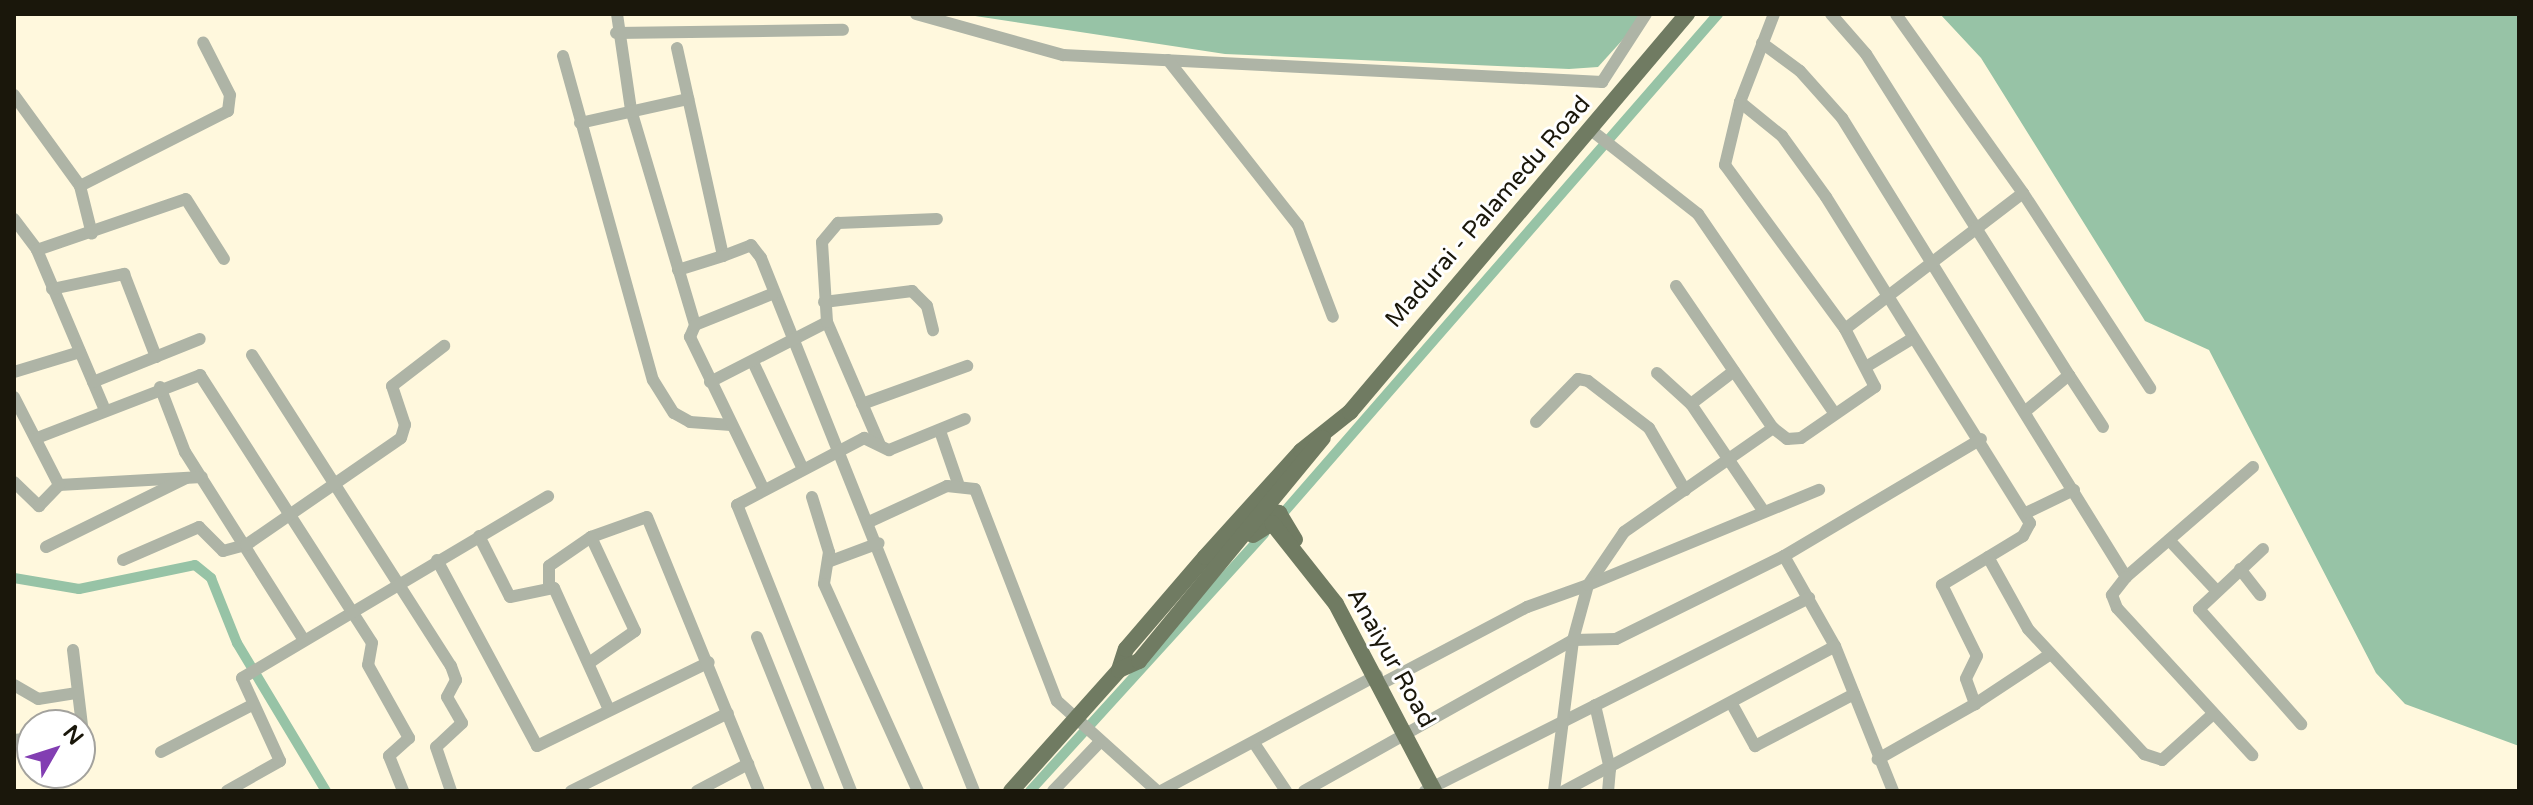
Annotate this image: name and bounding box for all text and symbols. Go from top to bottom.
street label: Madurai - Palamedu Road [1379,90,1597,334]
street label: Anaiyur Road [1341,583,1441,733]
north arrow [16,709,96,789]
text: N [57,720,89,750]

